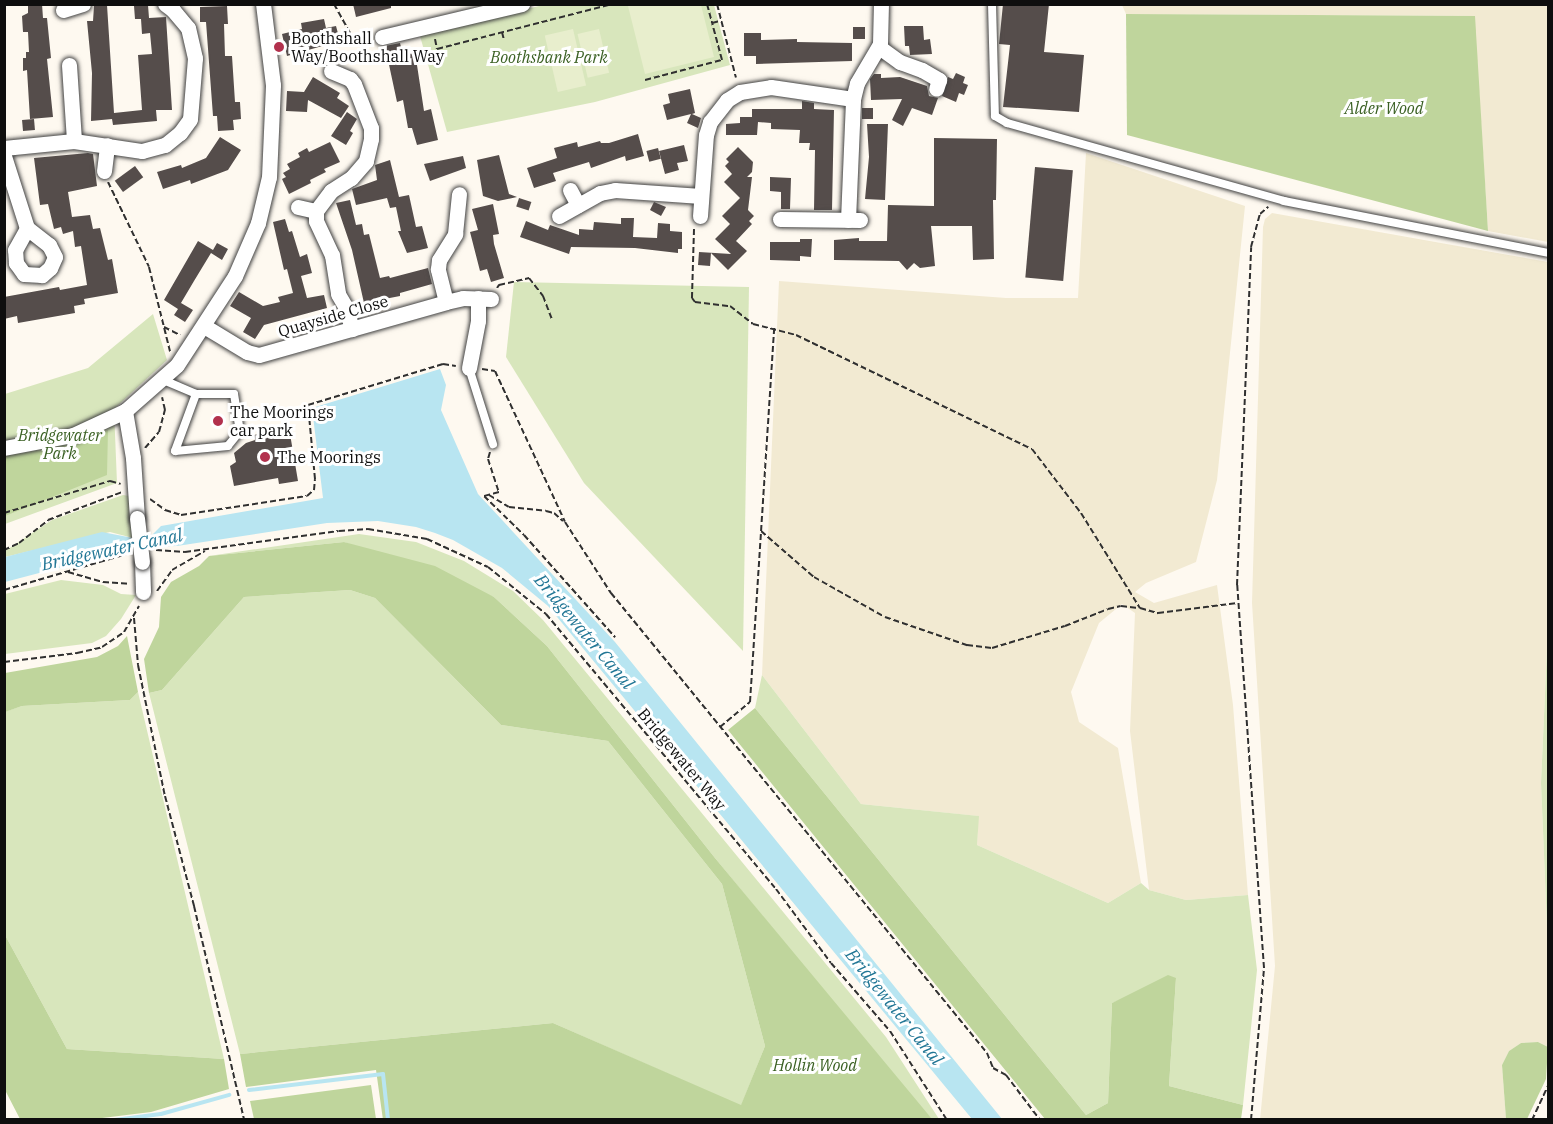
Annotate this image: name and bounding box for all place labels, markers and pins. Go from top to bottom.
place label: Boothshall Way/Boothshall Way [291,28,444,66]
marker: Boothshall Way/Boothshall Way [272,40,286,54]
place label: The Moorings car park [230,402,334,440]
marker: The Moorings car park [211,414,225,428]
place label: The Moorings [277,447,381,467]
marker: The Moorings [258,450,272,464]

